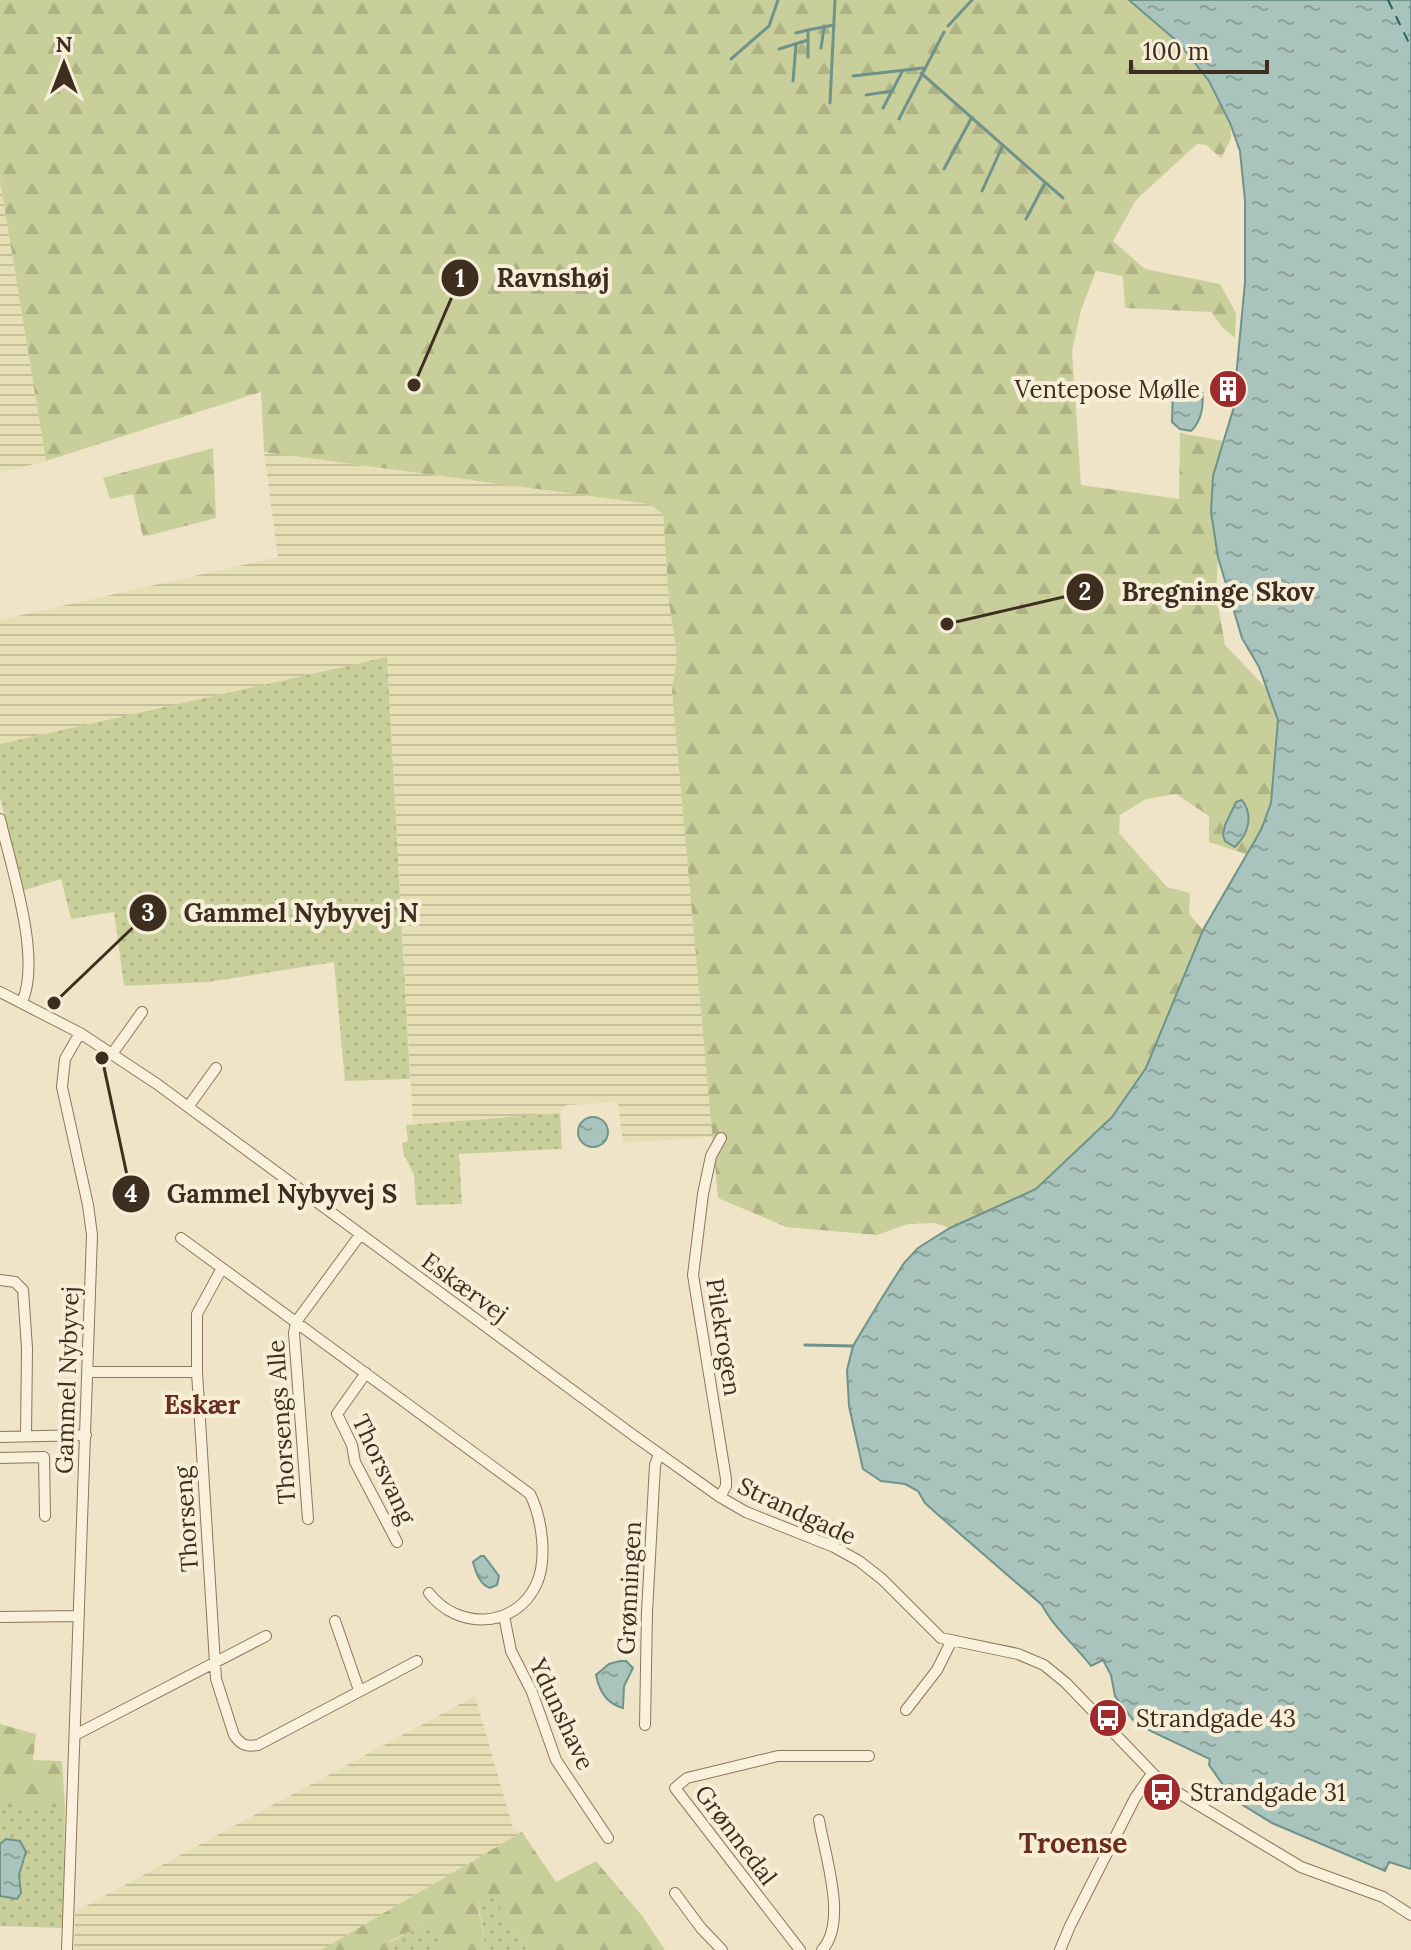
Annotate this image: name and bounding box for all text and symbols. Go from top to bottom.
north arrow [24,24,104,104]
scale bar [1131,24,1267,74]
text: N [55,30,73,58]
text: 100 m [1143,36,1209,67]
callout: Ravnshøj [440,253,625,303]
text: Ravnshøj [496,261,610,294]
text: 1 [455,263,465,294]
building icon: Ventepose Mølle [1207,368,1249,410]
place label: Ventepose Mølle [1014,374,1200,405]
callout: Bregninge Skov [1065,567,1330,617]
text: Bregninge Skov [1121,575,1315,608]
text: 2 [1079,576,1091,607]
callout: Gammel Nybyvej N [128,888,435,938]
text: Gammel Nybyvej N [183,896,419,929]
text: 3 [141,897,155,928]
callout: Gammel Nybyvej S [111,1169,414,1219]
text: Gammel Nybyvej S [167,1177,397,1210]
text: 4 [124,1178,138,1209]
street label: Eskærvej [416,1245,514,1329]
street label: Pilekrogen [699,1276,749,1398]
street label: Gammel Nybyvej [48,1286,86,1474]
street label: Thorsengs Alle [260,1339,302,1505]
district label: Eskær [164,1388,241,1421]
street label: Thorsvang [345,1409,423,1529]
street label: Thorseng [167,1464,205,1573]
street label: Strandgade [733,1470,861,1552]
street label: Grønningen [610,1520,648,1656]
street label: Ydunshave [522,1652,601,1775]
bus stop icon: Strandgade 43 [1087,1697,1129,1739]
place label: Strandgade 43 [1136,1703,1296,1734]
bus stop icon: Strandgade 31 [1141,1771,1183,1813]
place label: Strandgade 31 [1190,1777,1346,1808]
street label: Grønnedal [688,1779,784,1891]
district label: Troense [1019,1825,1127,1861]

